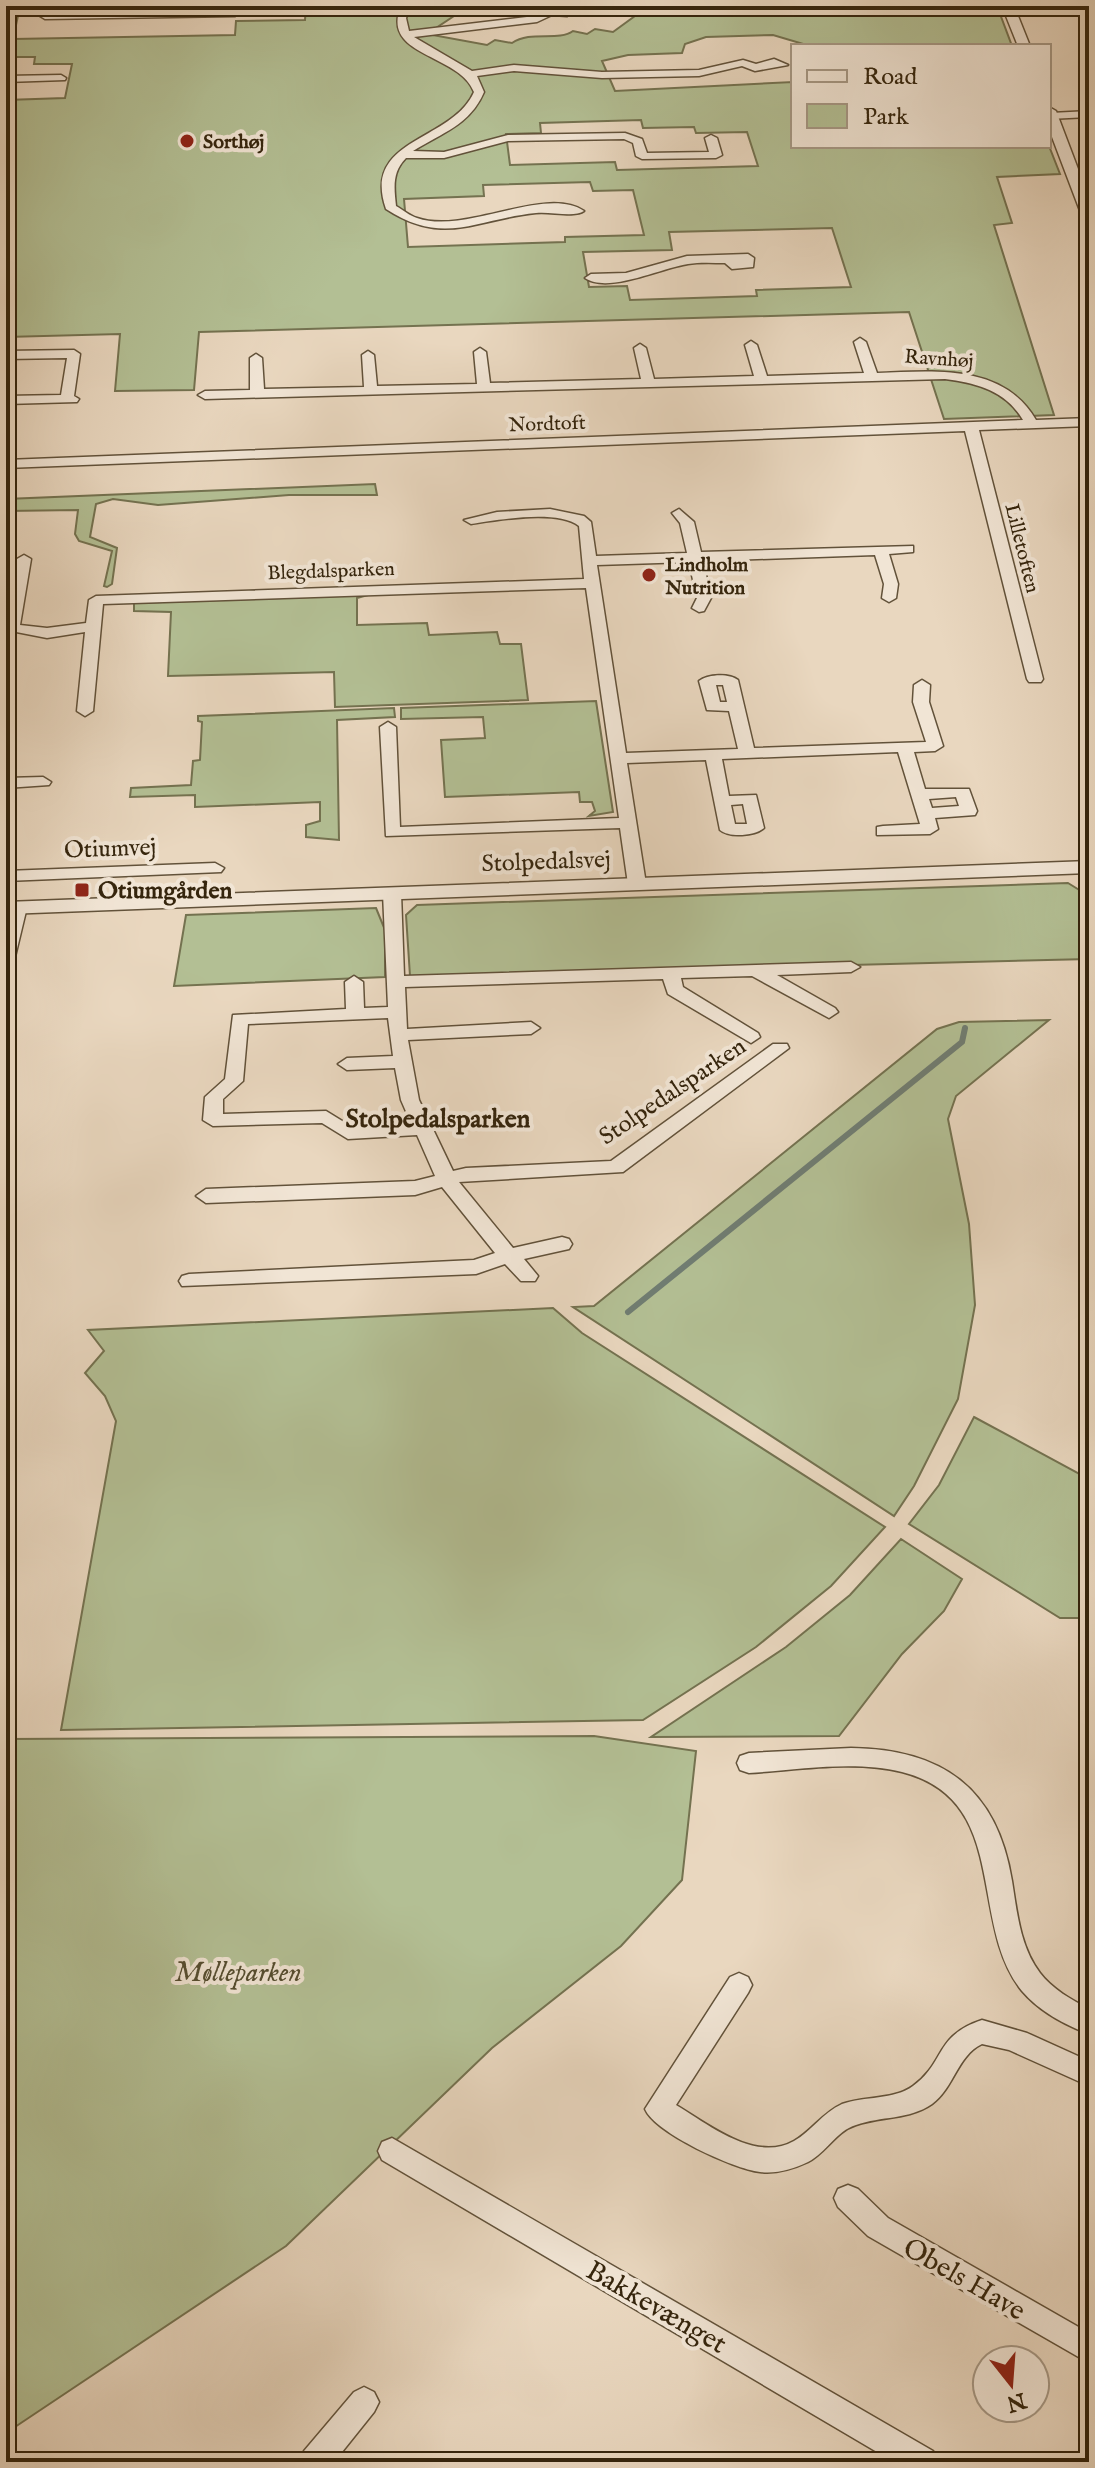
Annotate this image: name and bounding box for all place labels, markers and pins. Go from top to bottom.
place label: Sorthøj [203,130,264,155]
marker: Sorthøj [178,132,196,150]
place label: Lindholm Nutrition [664,553,749,601]
marker: Lindholm Nutrition [640,566,658,584]
place label: Otiumgården [98,876,232,907]
marker: Otiumgården [73,881,91,899]

